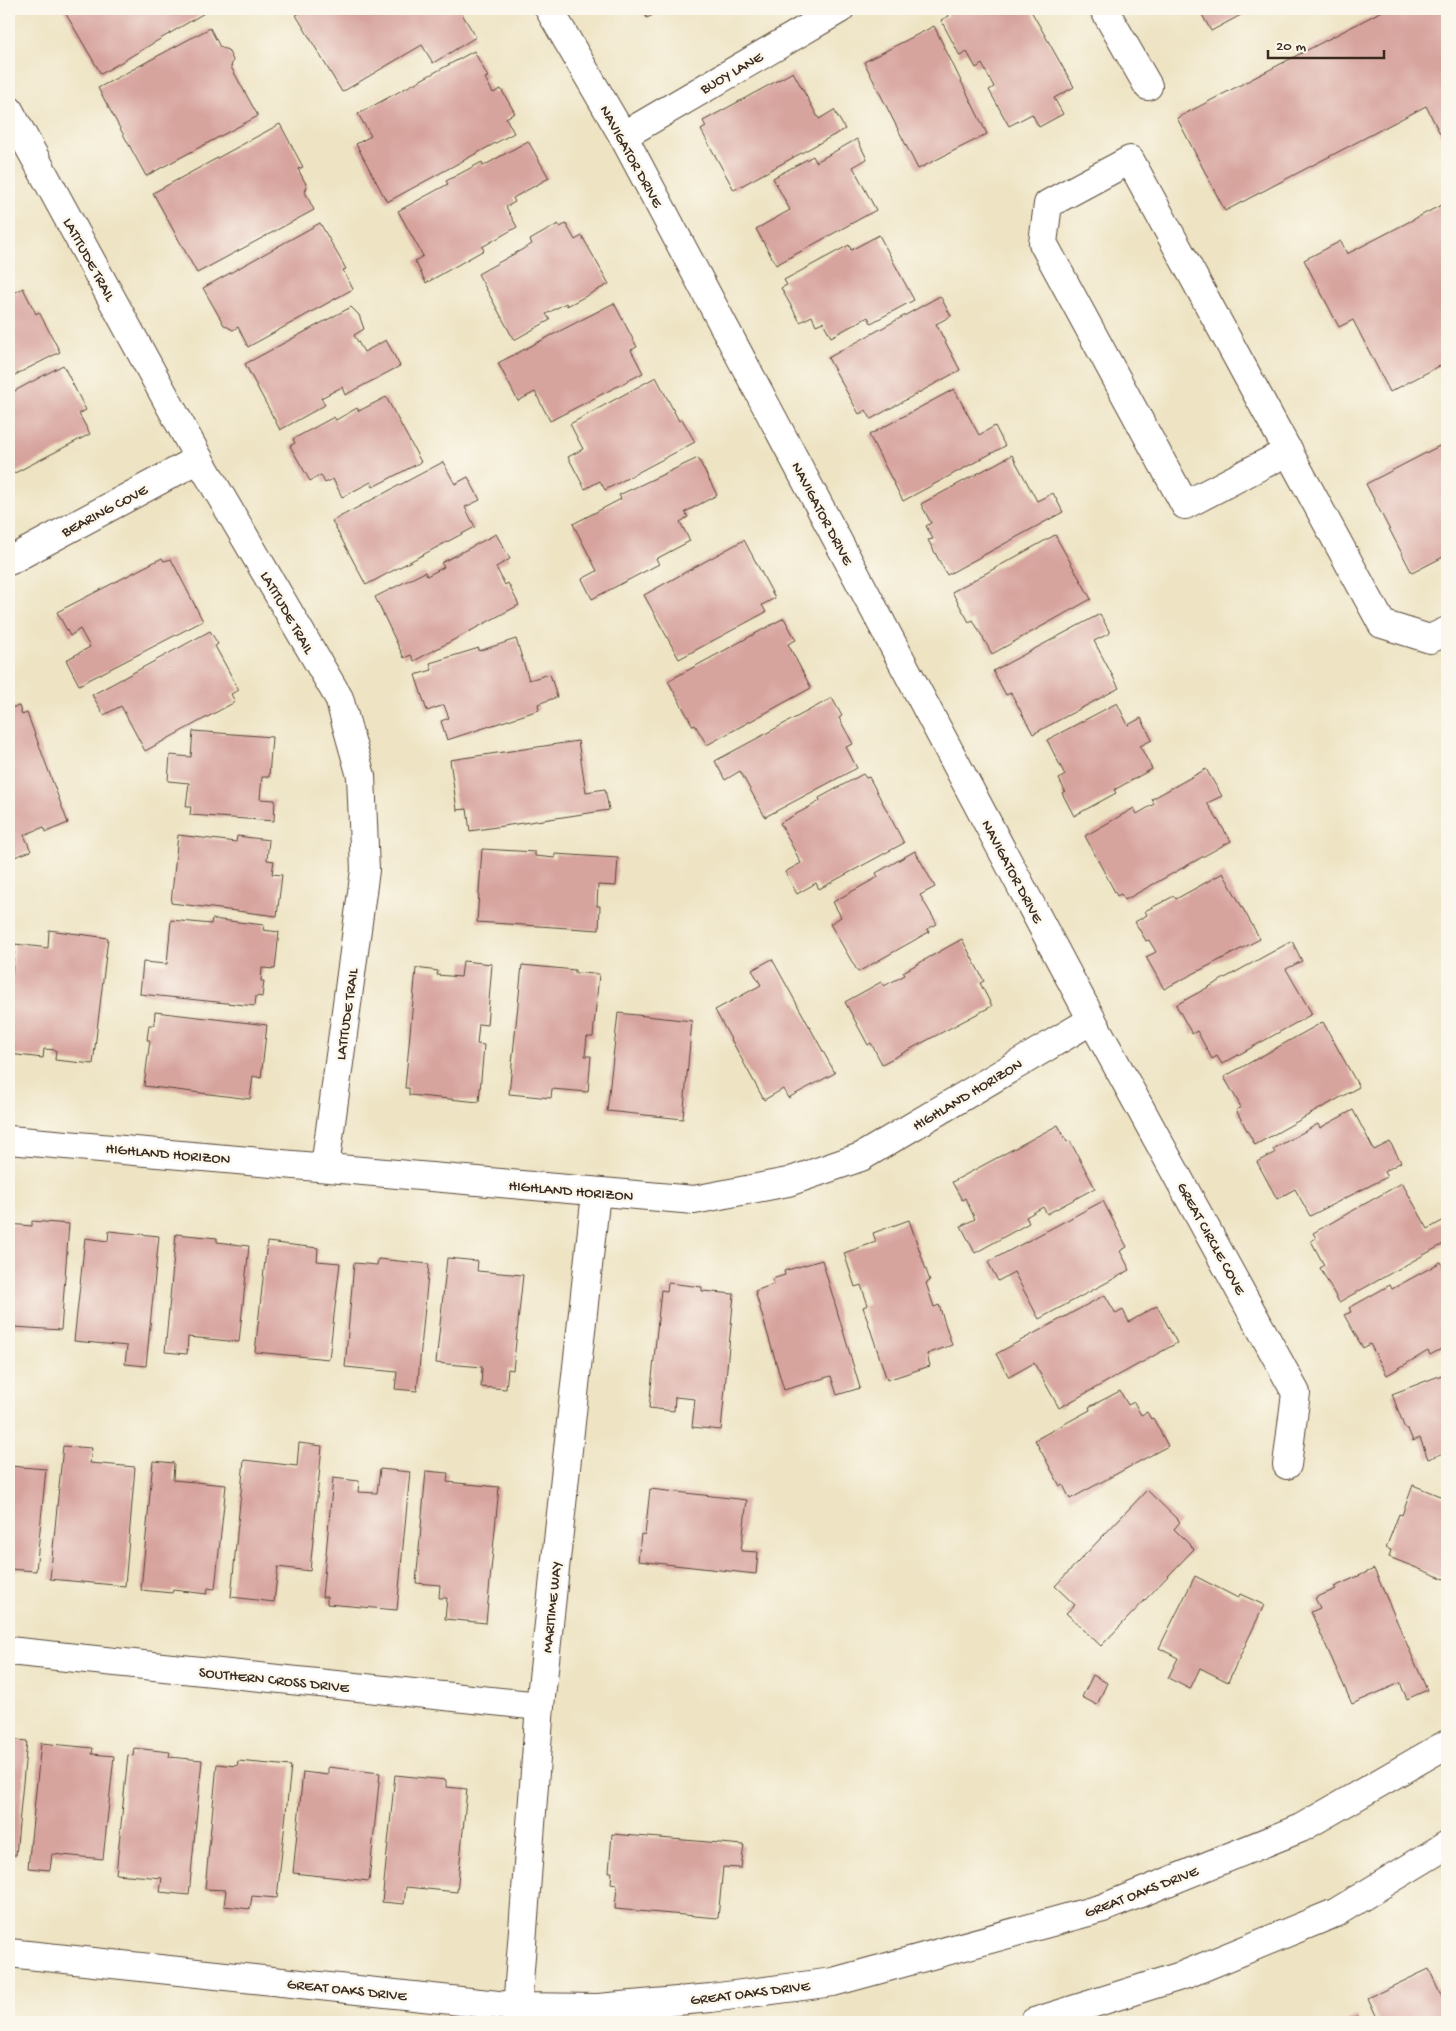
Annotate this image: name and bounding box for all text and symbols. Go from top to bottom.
scale bar [1268,28,1385,60]
text: 20 m [1276,38,1306,56]
street label: BUOY LANE [697,48,767,99]
street label: NAVIGATOR DRIVE [595,103,666,212]
street label: LATITUDE TRAIL [58,215,119,305]
street label: NAVIGATOR DRIVE [787,459,856,569]
street label: BEARING COVE [58,481,152,542]
street label: LATITUDE TRAIL [255,568,317,658]
street label: NAVIGATOR DRIVE [977,817,1046,927]
street label: LATITUDE TRAIL [333,967,363,1061]
street label: HIGHLAND HORIZON [910,1056,1027,1136]
street label: HIGHLAND HORIZON [105,1141,231,1169]
street label: HIGHLAND HORIZON [508,1178,634,1206]
street label: GREAT CIRCLE COVE [1172,1180,1249,1299]
street label: MARITIME WAY [539,1561,567,1654]
street label: SOUTHERN CROSS DRIVE [198,1664,350,1698]
street label: GREAT OAKS DRIVE [1082,1863,1202,1923]
street label: GREAT OAKS DRIVE [286,1976,408,2006]
street label: GREAT OAKS DRIVE [689,1978,812,2010]

